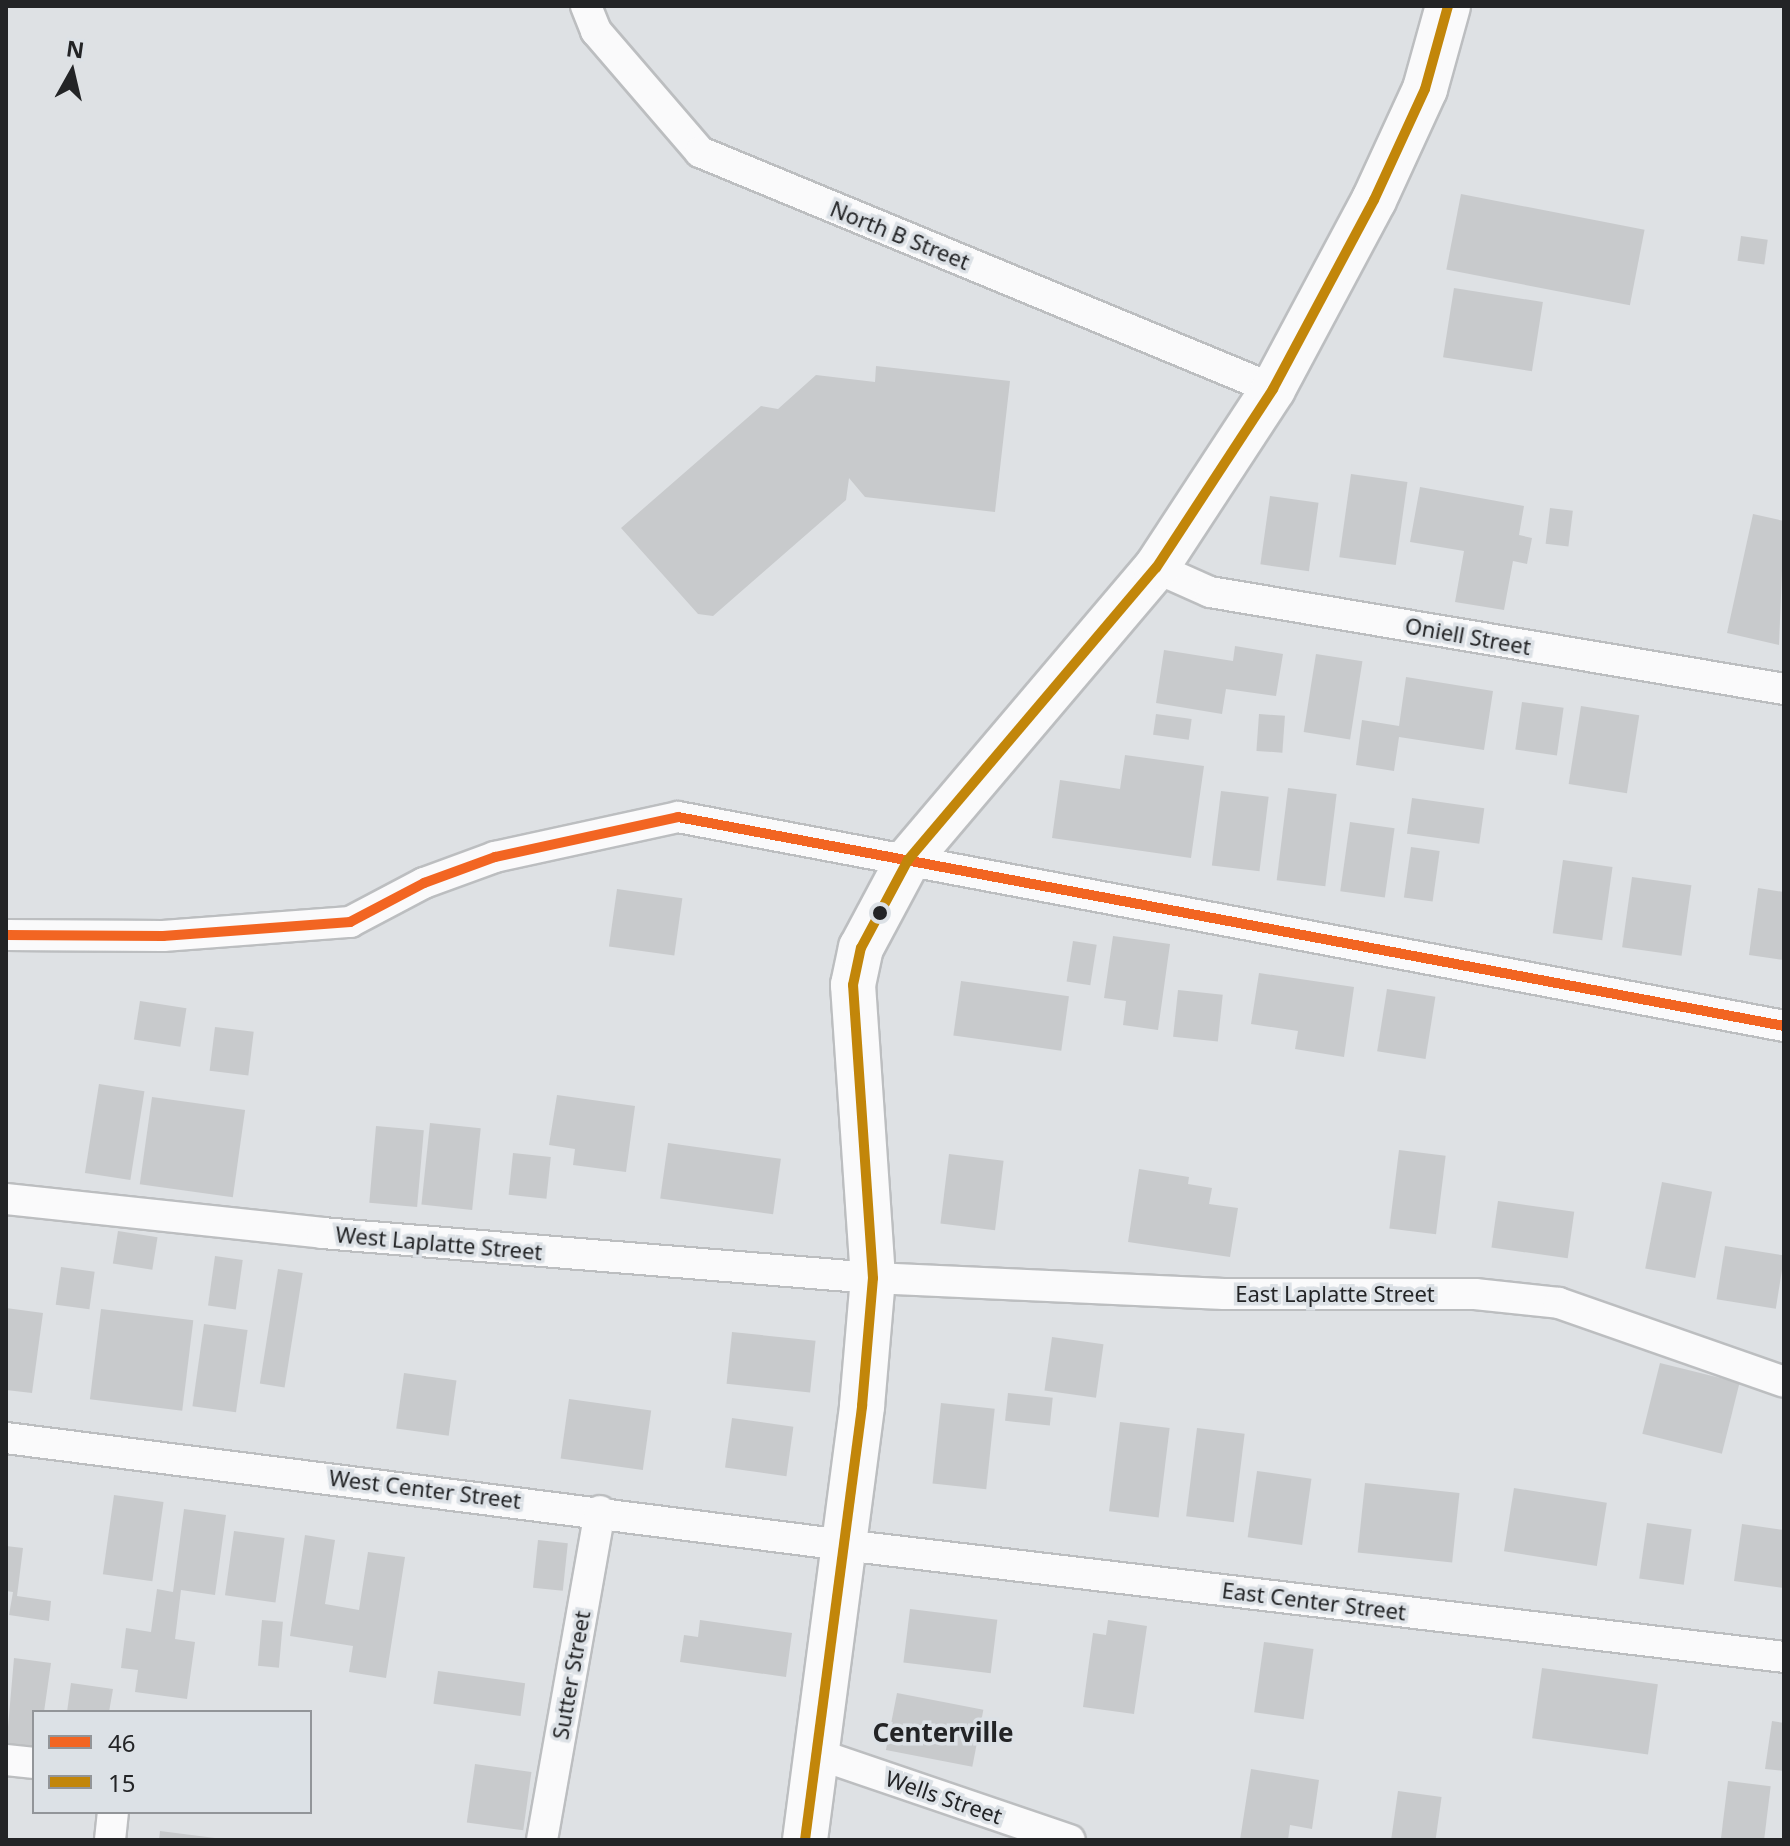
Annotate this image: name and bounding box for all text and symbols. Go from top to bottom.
north arrow [32,32,112,112]
text: N [64,32,86,64]
street label: North B Street [827,195,973,275]
street label: Oniell Street [1403,612,1533,660]
unlabelled marker [872,905,888,921]
street label: West Laplatte Street [335,1221,543,1265]
street label: East Laplatte Street [1235,1281,1435,1307]
street label: West Center Street [328,1464,522,1514]
street label: East Center Street [1220,1577,1408,1625]
street label: Sutter Street [547,1609,595,1741]
legend [32,1710,312,1814]
district label: Centerville [872,1717,1014,1749]
text: 46 [108,1726,135,1759]
street label: Wells Street [882,1765,1006,1829]
text: 15 [108,1766,135,1799]

